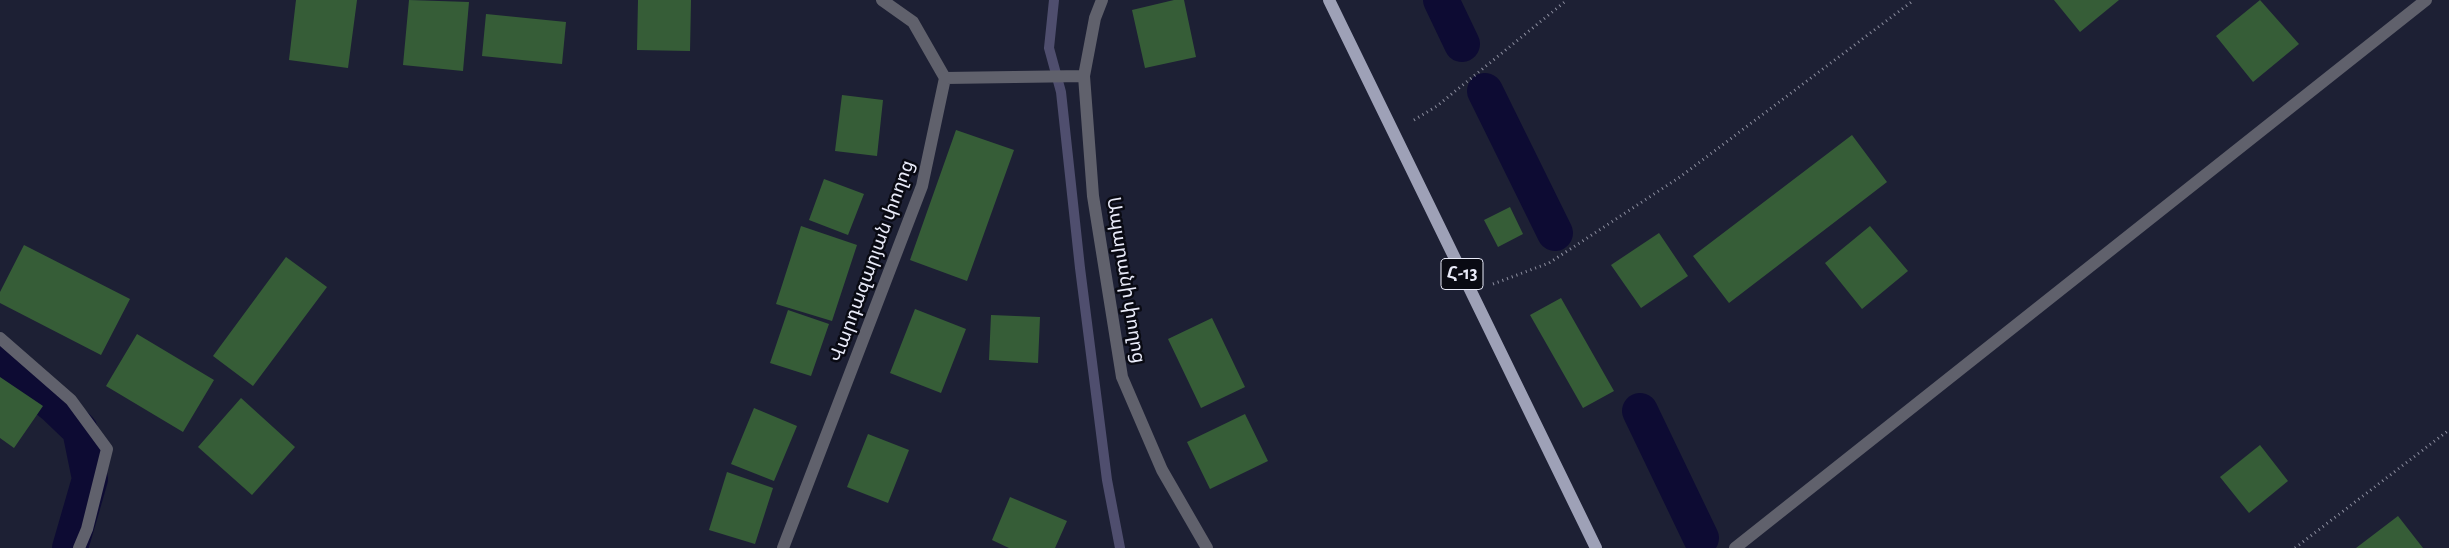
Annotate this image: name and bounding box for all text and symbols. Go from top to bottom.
street label: Վարդազարյան փողոց [825,157,919,365]
street label: Ապարանի փողոց [1102,195,1150,365]
road number: Հ-13 [1441,258,1483,290]

